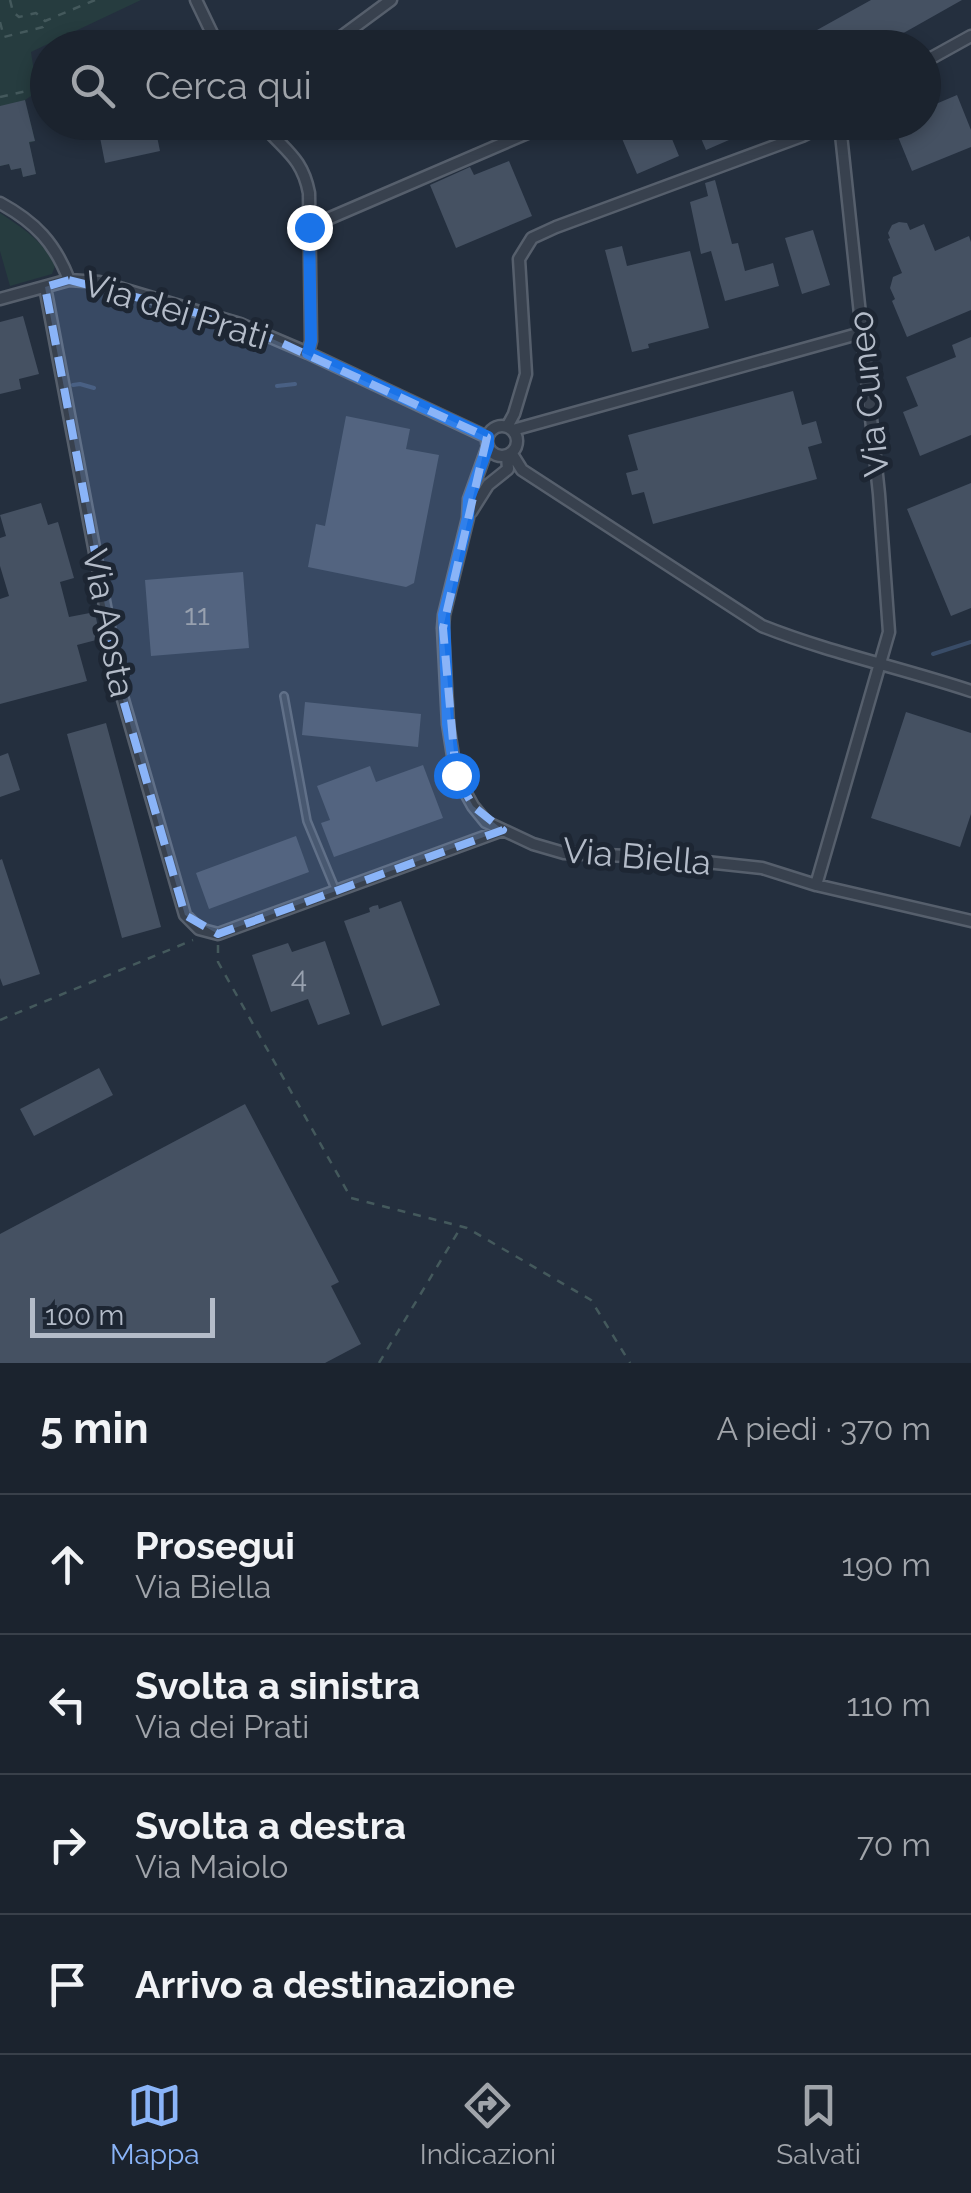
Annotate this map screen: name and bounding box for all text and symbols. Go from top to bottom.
search box [30,30,941,140]
icon: search [65,58,120,113]
text: Cerca qui [145,63,312,108]
route end [287,205,333,251]
street label: Via dei Prati [79,263,273,357]
street label: Via Cuneo [839,309,897,479]
street label: Via Aosta [75,545,143,701]
house number: 11 [184,597,210,632]
route start [434,753,480,799]
street label: Via Biella [561,829,713,883]
house number: 4 [291,960,307,995]
scale bar [30,1293,215,1338]
text: 100 m [45,1299,124,1332]
text: 5 min [40,1404,149,1453]
text: A piedi · 370 m [716,1410,931,1447]
text: Prosegui [135,1523,295,1568]
icon: ahead [40,1537,95,1592]
text: 190 m [841,1546,931,1583]
text: Via Biella [135,1568,271,1605]
text: Svolta a sinistra [135,1663,420,1708]
icon: left [40,1677,95,1732]
text: 110 m [846,1686,931,1723]
text: Via dei Prati [135,1708,309,1745]
text: Svolta a destra [135,1803,406,1848]
icon: right [40,1817,95,1872]
text: 70 m [857,1826,931,1863]
text: Via Maiolo [135,1848,288,1885]
icon: arrive [40,1957,95,2012]
text: Arrivo a destinazione [135,1962,515,2007]
tab: Mappa [110,2078,200,2171]
tab: Indicazioni [420,2078,556,2171]
tab: Salvati [776,2078,861,2171]

